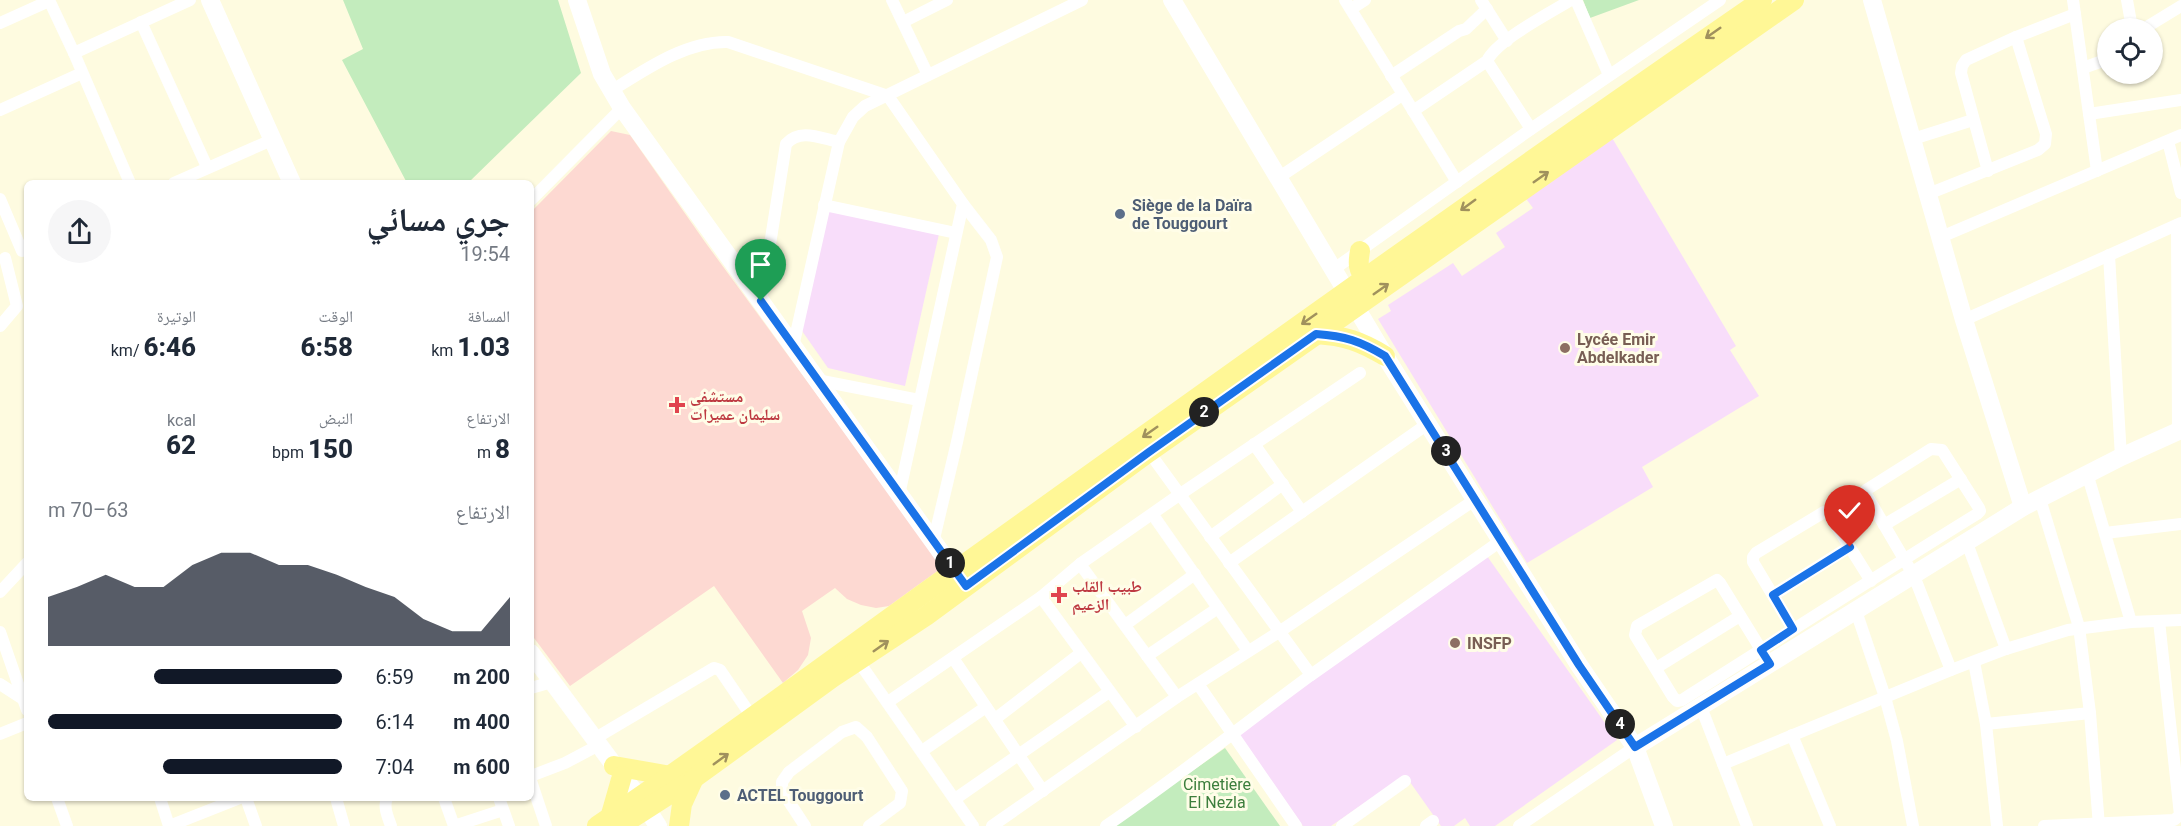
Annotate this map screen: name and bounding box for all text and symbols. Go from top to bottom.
map controls [2097,18,2163,84]
button: locate [2097,18,2163,84]
one-way arrow [1706,27,1722,39]
one-way arrow [1532,171,1548,183]
place label: Siège de la Daïra de Touggourt [1132,196,1253,233]
one-way arrow [1460,199,1476,212]
button: share [48,200,111,263]
text: جري مسائي [366,200,510,239]
marker: Siège de la Daïra de Touggourt [1113,207,1127,221]
pin [735,239,786,301]
text: 19:54 [460,242,510,266]
icon: arrive [744,248,777,281]
one-way arrow [1372,283,1389,295]
text: الوتيرة [157,307,196,326]
text: الوقت [319,307,353,326]
text: المسافة [468,307,510,326]
one-way arrow [1302,313,1318,325]
place label: Lycée Emir Abdelkader [1577,330,1659,367]
text: 6:46 [143,332,196,362]
text: 6:58 [300,332,353,362]
text: 1.03 [457,332,510,362]
text: /km [111,341,143,360]
text: km [431,341,457,360]
marker: Lycée Emir Abdelkader [1558,341,1572,355]
place label: مستشفى سليمان عميرات [690,387,780,424]
marker: مستشفى سليمان عميرات [668,396,686,414]
pin: 2 [1189,397,1219,427]
text: 2 [1199,402,1209,421]
text: النبض [319,409,353,428]
text: الارتفاع [466,409,510,428]
text: kcal [167,411,196,430]
one-way arrow [1143,426,1159,438]
text: 62 [166,430,196,460]
text: 150 [308,434,353,464]
text: 8 [495,434,510,464]
pin: 3 [1431,436,1461,466]
text: 3 [1441,441,1451,460]
text: bpm [272,443,308,462]
text: m [477,443,495,462]
pin [1824,485,1875,547]
icon: check [1833,494,1866,527]
text: 63–70 m [48,498,129,522]
text: الارتفاع [455,500,510,524]
pin: 1 [935,548,965,578]
text: 1 [945,553,955,572]
place label: طبيب القلب الزعيم [1072,577,1142,616]
marker: طبيب القلب الزعيم [1050,586,1068,604]
place label: INSFP [1467,634,1512,653]
marker: INSFP [1448,636,1462,650]
one-way arrow [872,640,888,652]
text: 6:59 [375,665,414,689]
text: 200 m [453,665,510,689]
pin: 4 [1605,709,1635,739]
text: 6:14 [375,710,414,734]
text: 400 m [453,710,510,734]
text: 4 [1615,714,1625,733]
one-way arrow [713,752,729,765]
text: 7:04 [375,755,414,779]
text: 600 m [453,755,510,779]
park label: Cimetière El Nezla [1183,775,1251,812]
place label: ACTEL Touggourt [737,786,864,805]
marker: ACTEL Touggourt [718,788,732,802]

